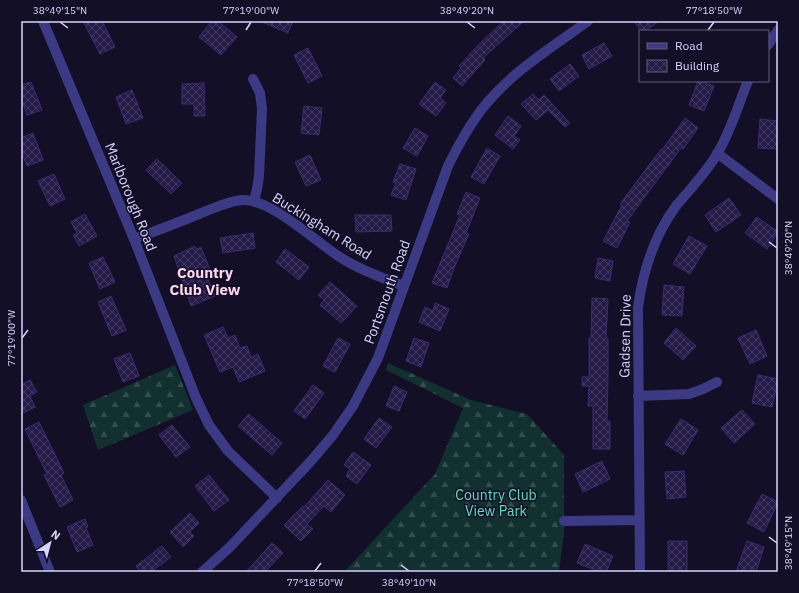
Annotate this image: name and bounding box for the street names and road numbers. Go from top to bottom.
street label: Marlborough Road [101,140,161,254]
street label: Buckingham Road [269,188,375,264]
street label: Portsmouth Road [360,238,414,346]
street label: Gadsen Drive [615,294,635,378]

